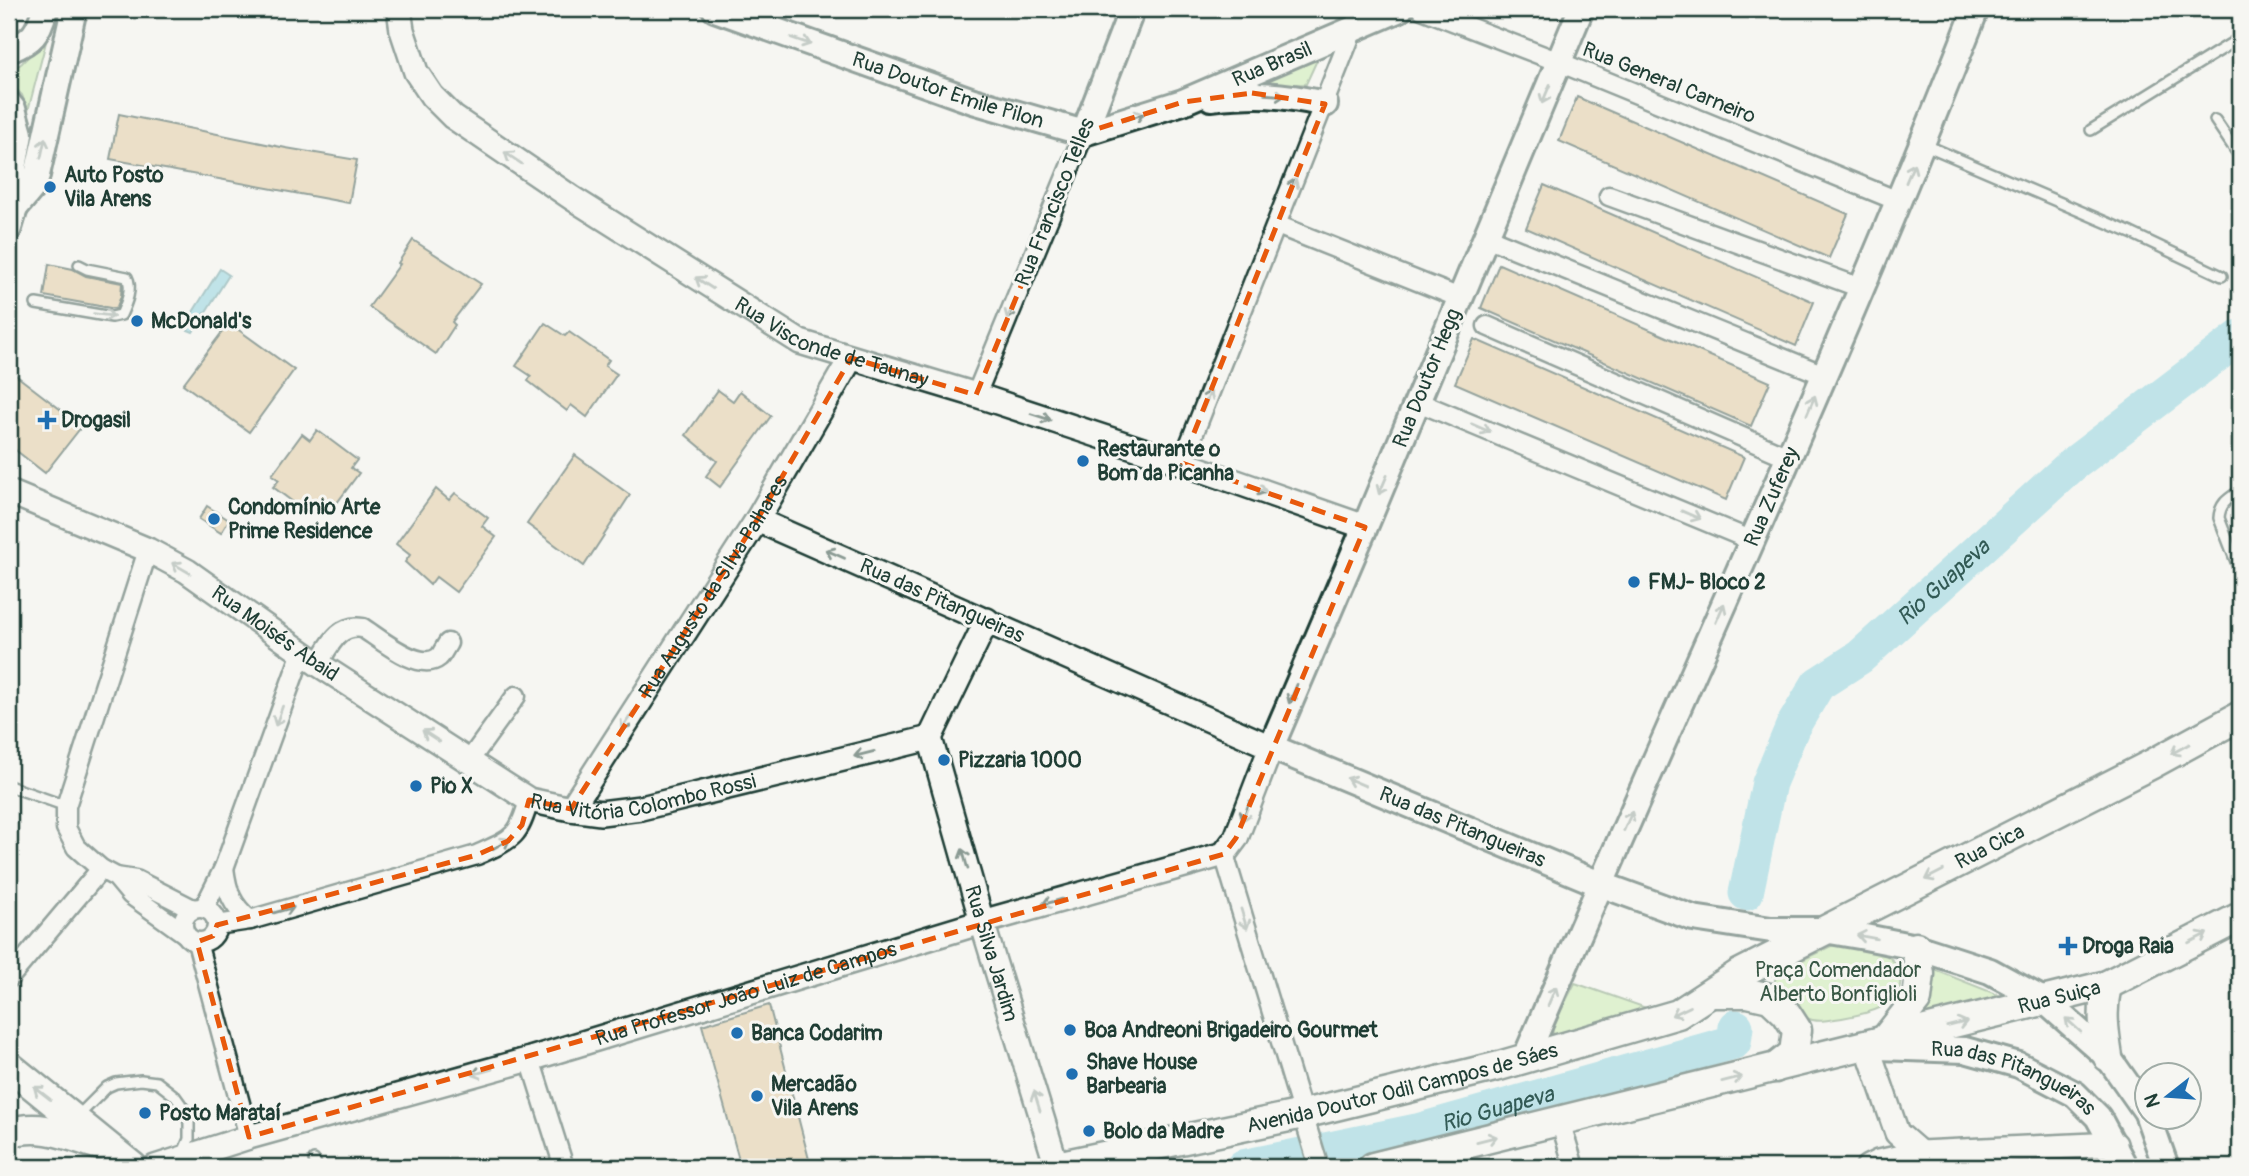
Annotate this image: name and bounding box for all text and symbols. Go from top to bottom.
street label: Rua Brasil [1228,35,1316,93]
one-way arrow [790,36,812,48]
street label: Rua General Carneiro [1578,36,1760,130]
street label: Rua Doutor Emile Pilon [849,46,1047,134]
one-way arrow [1539,83,1552,105]
one-way arrow [1263,89,1286,102]
one-way arrow [1123,110,1145,123]
street label: Rua Francisco Telles [1009,113,1101,290]
one-way arrow [37,137,51,160]
one-way arrow [504,151,524,165]
place label: Auto Posto Vila Arens [64,162,164,213]
one-way arrow [1904,163,1917,184]
one-way arrow [1286,178,1299,200]
marker: Auto Posto Vila Arens [42,179,58,195]
one-way arrow [694,275,714,289]
street label: Rua Visconde de Taunay [730,291,932,393]
one-way arrow [1004,299,1017,320]
street label: Rua Doutor Hegg [1387,304,1467,452]
one-way arrow [92,308,115,321]
place label: McDonald's [151,308,252,335]
marker: McDonald's [129,313,145,329]
one-way arrow [1202,389,1215,411]
one-way arrow [1805,394,1818,416]
place label: Drogasil [61,407,131,434]
marker: Drogasil [39,412,55,428]
one-way arrow [1030,412,1052,424]
one-way arrow [1470,422,1492,435]
place label: Restaurante o Bom da Picanha [1097,436,1234,487]
street label: Rua Zuferey [1738,443,1805,551]
marker: Restaurante o Bom da Picanha [1075,453,1091,469]
street label: Rua Augusto da SIlva Palhares [632,470,794,703]
one-way arrow [1376,474,1389,496]
one-way arrow [1246,483,1268,496]
place label: Condomínio Arte Prime Residence [228,494,381,545]
one-way arrow [1680,509,1702,522]
marker: Condomínio Arte Prime Residence [206,511,222,527]
water label: Rio Guapeva [1890,531,1997,631]
one-way arrow [824,547,846,560]
street label: Rua das Pitangueiras [855,553,1029,650]
one-way arrow [171,561,192,574]
place label: FMJ- Bloco 2 [1648,569,1766,596]
marker: FMJ- Bloco 2 [1626,574,1642,590]
street label: Rua Moisés Abaid [206,579,344,687]
one-way arrow [1714,603,1727,625]
one-way arrow [1286,683,1299,705]
one-way arrow [272,705,284,727]
one-way arrow [620,711,634,730]
one-way arrow [421,729,441,743]
one-way arrow [2171,742,2191,756]
place label: Pizzaria 1000 [958,747,1082,774]
one-way arrow [853,748,876,761]
marker: Pizzaria 1000 [936,752,952,768]
street label: Rua Vitória Colombo Rossi [528,767,759,827]
place label: Pio X [430,773,473,800]
one-way arrow [1346,775,1367,788]
marker: Pio X [408,778,424,794]
street label: Rua das Pitangueiras [1375,780,1550,874]
one-way arrow [1239,799,1252,821]
one-way arrow [1622,811,1635,832]
street label: Rua Cica [1951,818,2029,875]
one-way arrow [490,837,510,851]
one-way arrow [957,849,970,871]
one-way arrow [1924,868,1945,882]
street label: Rua Silva Jardim [959,882,1025,1025]
one-way arrow [1042,897,1064,910]
one-way arrow [272,903,295,916]
one-way arrow [1238,908,1251,930]
one-way arrow [1856,930,1879,943]
one-way arrow [2187,931,2208,945]
place label: Droga Raia [2082,933,2174,960]
street label: Rua Professor João Luiz de Campos [592,935,901,1052]
marker: Droga Raia [2060,938,2076,954]
park label: Praça Comendador Alberto Bonfiglioli [1755,957,1922,1008]
street label: Rua Suiça [2015,974,2103,1020]
one-way arrow [1546,986,1559,1007]
one-way arrow [1671,1004,1692,1018]
place label: Boa Andreoni Brigadeiro Gourmet [1084,1017,1378,1044]
one-way arrow [1945,1017,1967,1030]
one-way arrow [2064,1017,2082,1033]
place label: Banca Codarim [751,1020,883,1047]
marker: Boa Andreoni Brigadeiro Gourmet [1062,1022,1078,1038]
marker: Banca Codarim [729,1025,745,1041]
street label: Rua das Pitangueiras [1931,1035,2102,1121]
street label: Avenida Doutor Odil Campos de Sáes [1244,1036,1561,1139]
place label: Shave House Barbearia [1086,1049,1198,1100]
north arrow [2134,1060,2204,1130]
marker: Shave House Barbearia [1064,1066,1080,1082]
one-way arrow [471,1067,493,1080]
place label: Mercadão Vila Arens [771,1071,859,1122]
one-way arrow [1720,1072,1742,1085]
water label: Rio Guapeva [1438,1079,1558,1138]
one-way arrow [34,1085,52,1101]
marker: Mercadão Vila Arens [749,1088,765,1104]
one-way arrow [1029,1090,1042,1112]
text: N [2139,1091,2166,1110]
place label: Posto Marataí [159,1100,281,1127]
marker: Posto Marataí [137,1105,153,1121]
place label: Bolo da Madre [1103,1118,1225,1145]
marker: Bolo da Madre [1081,1123,1097,1139]
one-way arrow [1475,1132,1498,1145]

